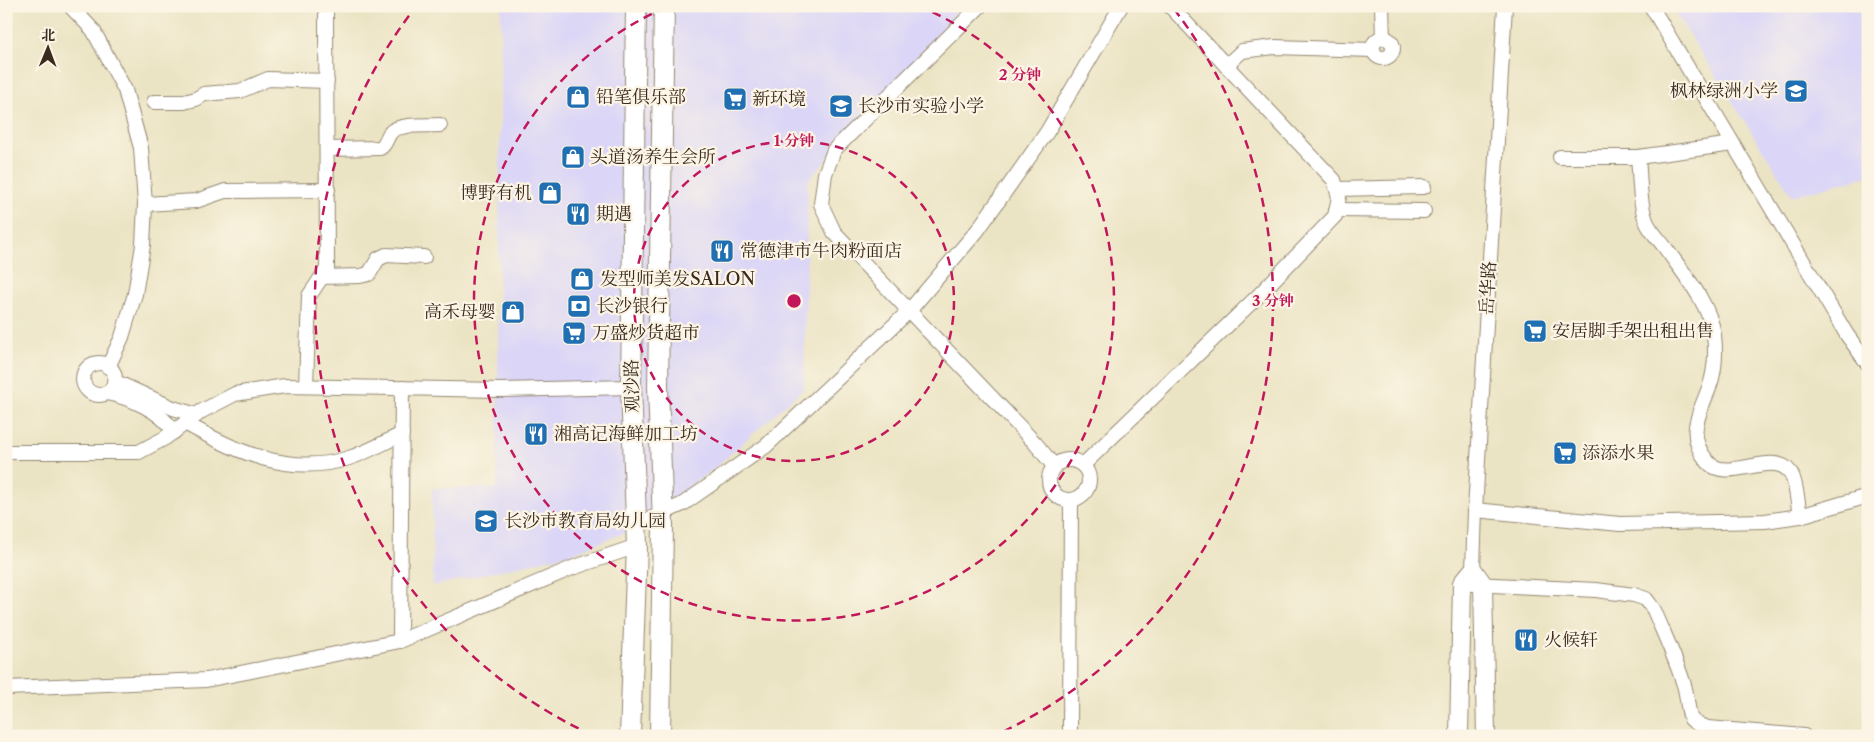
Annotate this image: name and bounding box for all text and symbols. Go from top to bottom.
north arrow [22,22,72,72]
text: 北 [41,26,55,44]
text: 2 分钟 [999,65,1041,84]
school or university icon: 枫林绿洲小学 [1783,78,1809,104]
place label: 枫林绿洲小学 [1670,80,1778,102]
shop icon: 铅笔俱乐部 [565,84,591,110]
place label: 铅笔俱乐部 [596,86,686,108]
supermarket icon: 新环境 [722,86,748,112]
place label: 新环境 [752,88,806,110]
school or university icon: 长沙市实验小学 [828,93,854,119]
place label: 长沙市实验小学 [858,95,984,117]
text: 1 分钟 [774,131,814,150]
shop icon: 头道汤养生会所 [560,144,586,170]
place label: 头道汤养生会所 [590,146,716,168]
shop icon: 博野有机 [537,180,563,206]
place label: 博野有机 [460,182,532,204]
restaurant icon: 期遇 [565,201,591,227]
place label: 期遇 [596,203,632,225]
restaurant icon: 常德津市牛肉粉面店 [709,238,735,264]
place label: 常德津市牛肉粉面店 [740,240,902,262]
street label: 岳华路 [1476,260,1500,316]
shop icon: 发型师美发SALON [569,266,595,292]
place label: 发型师美发SALON [600,268,755,290]
text: 3 分钟 [1252,291,1294,310]
centre of rings [785,292,803,310]
bank icon: 长沙银行 [566,293,592,319]
place label: 长沙银行 [596,295,668,317]
shop icon: 高禾母婴 [500,299,526,325]
place label: 高禾母婴 [424,301,496,323]
supermarket icon: 安居脚手架出租出售 [1522,318,1548,344]
supermarket icon: 万盛炒货超市 [561,320,587,346]
place label: 安居脚手架出租出售 [1552,320,1714,342]
place label: 万盛炒货超市 [592,322,700,344]
street label: 观沙路 [621,359,643,413]
restaurant icon: 湘高记海鲜加工坊 [523,421,549,447]
place label: 湘高记海鲜加工坊 [554,423,698,445]
supermarket icon: 添添水果 [1552,440,1578,466]
place label: 添添水果 [1582,442,1654,464]
school or university icon: 长沙市教育局幼儿园 [473,508,499,534]
place label: 长沙市教育局幼儿园 [504,510,666,532]
restaurant icon: 火候轩 [1513,627,1539,653]
place label: 火候轩 [1544,629,1598,651]

